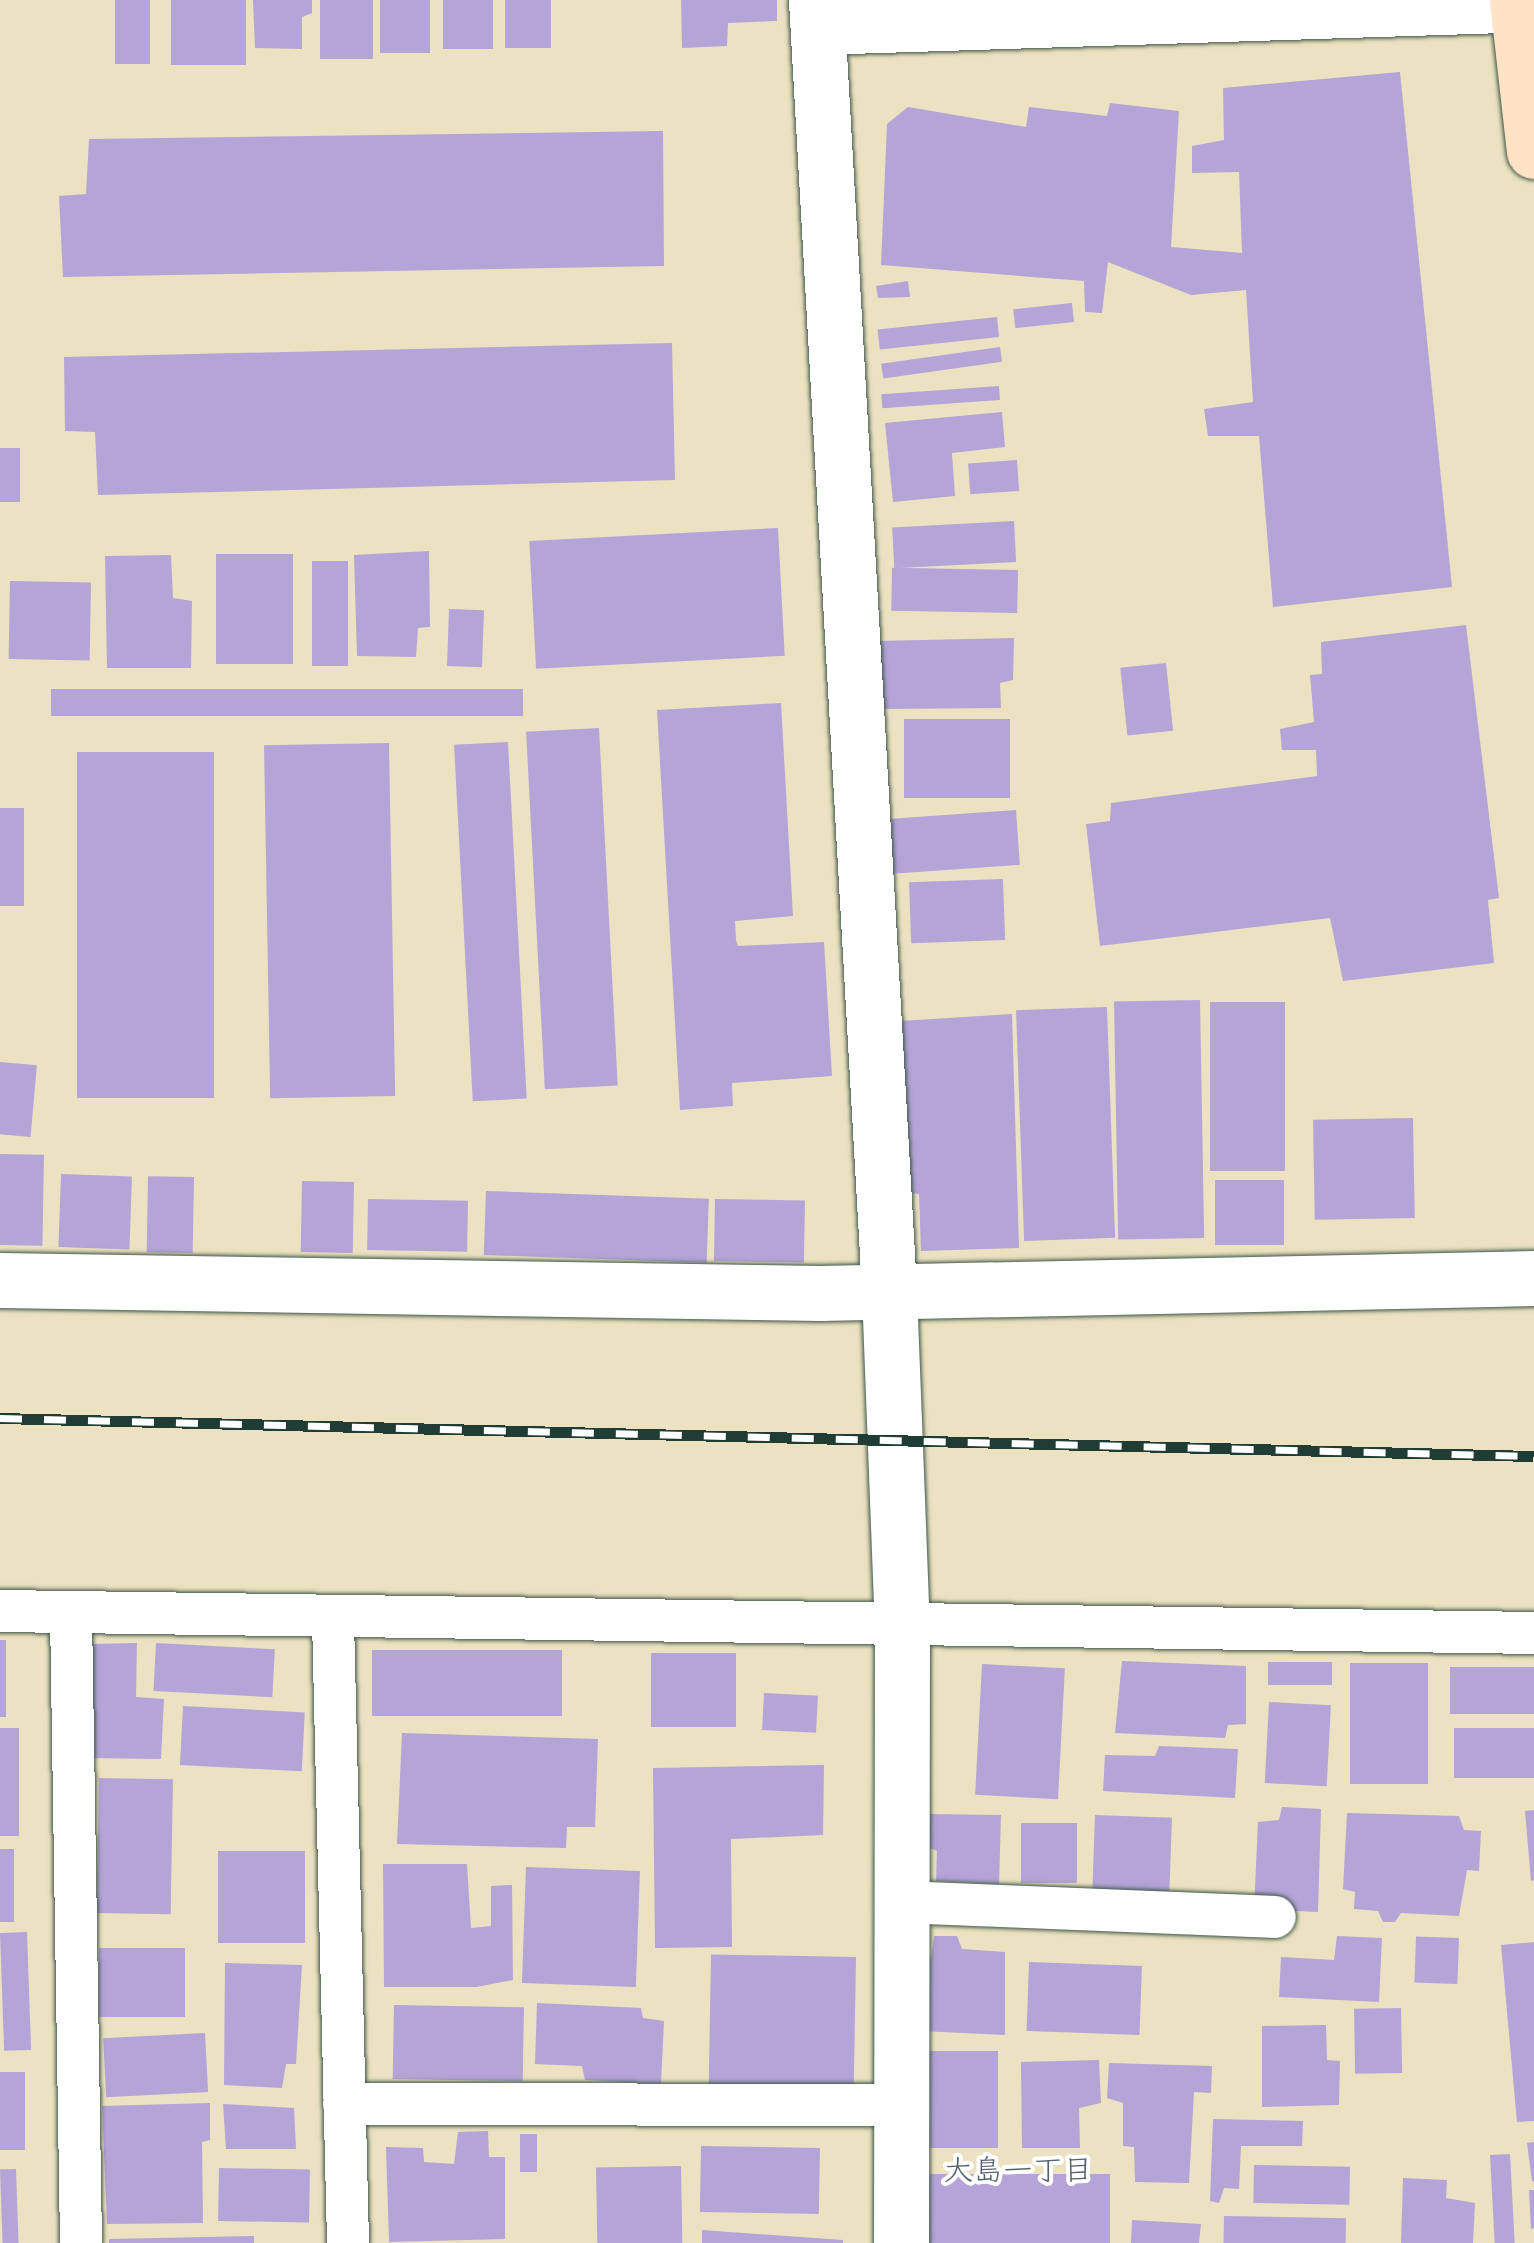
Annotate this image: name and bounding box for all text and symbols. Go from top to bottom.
district label: 大島一丁目 [943,2151,1093,2187]

